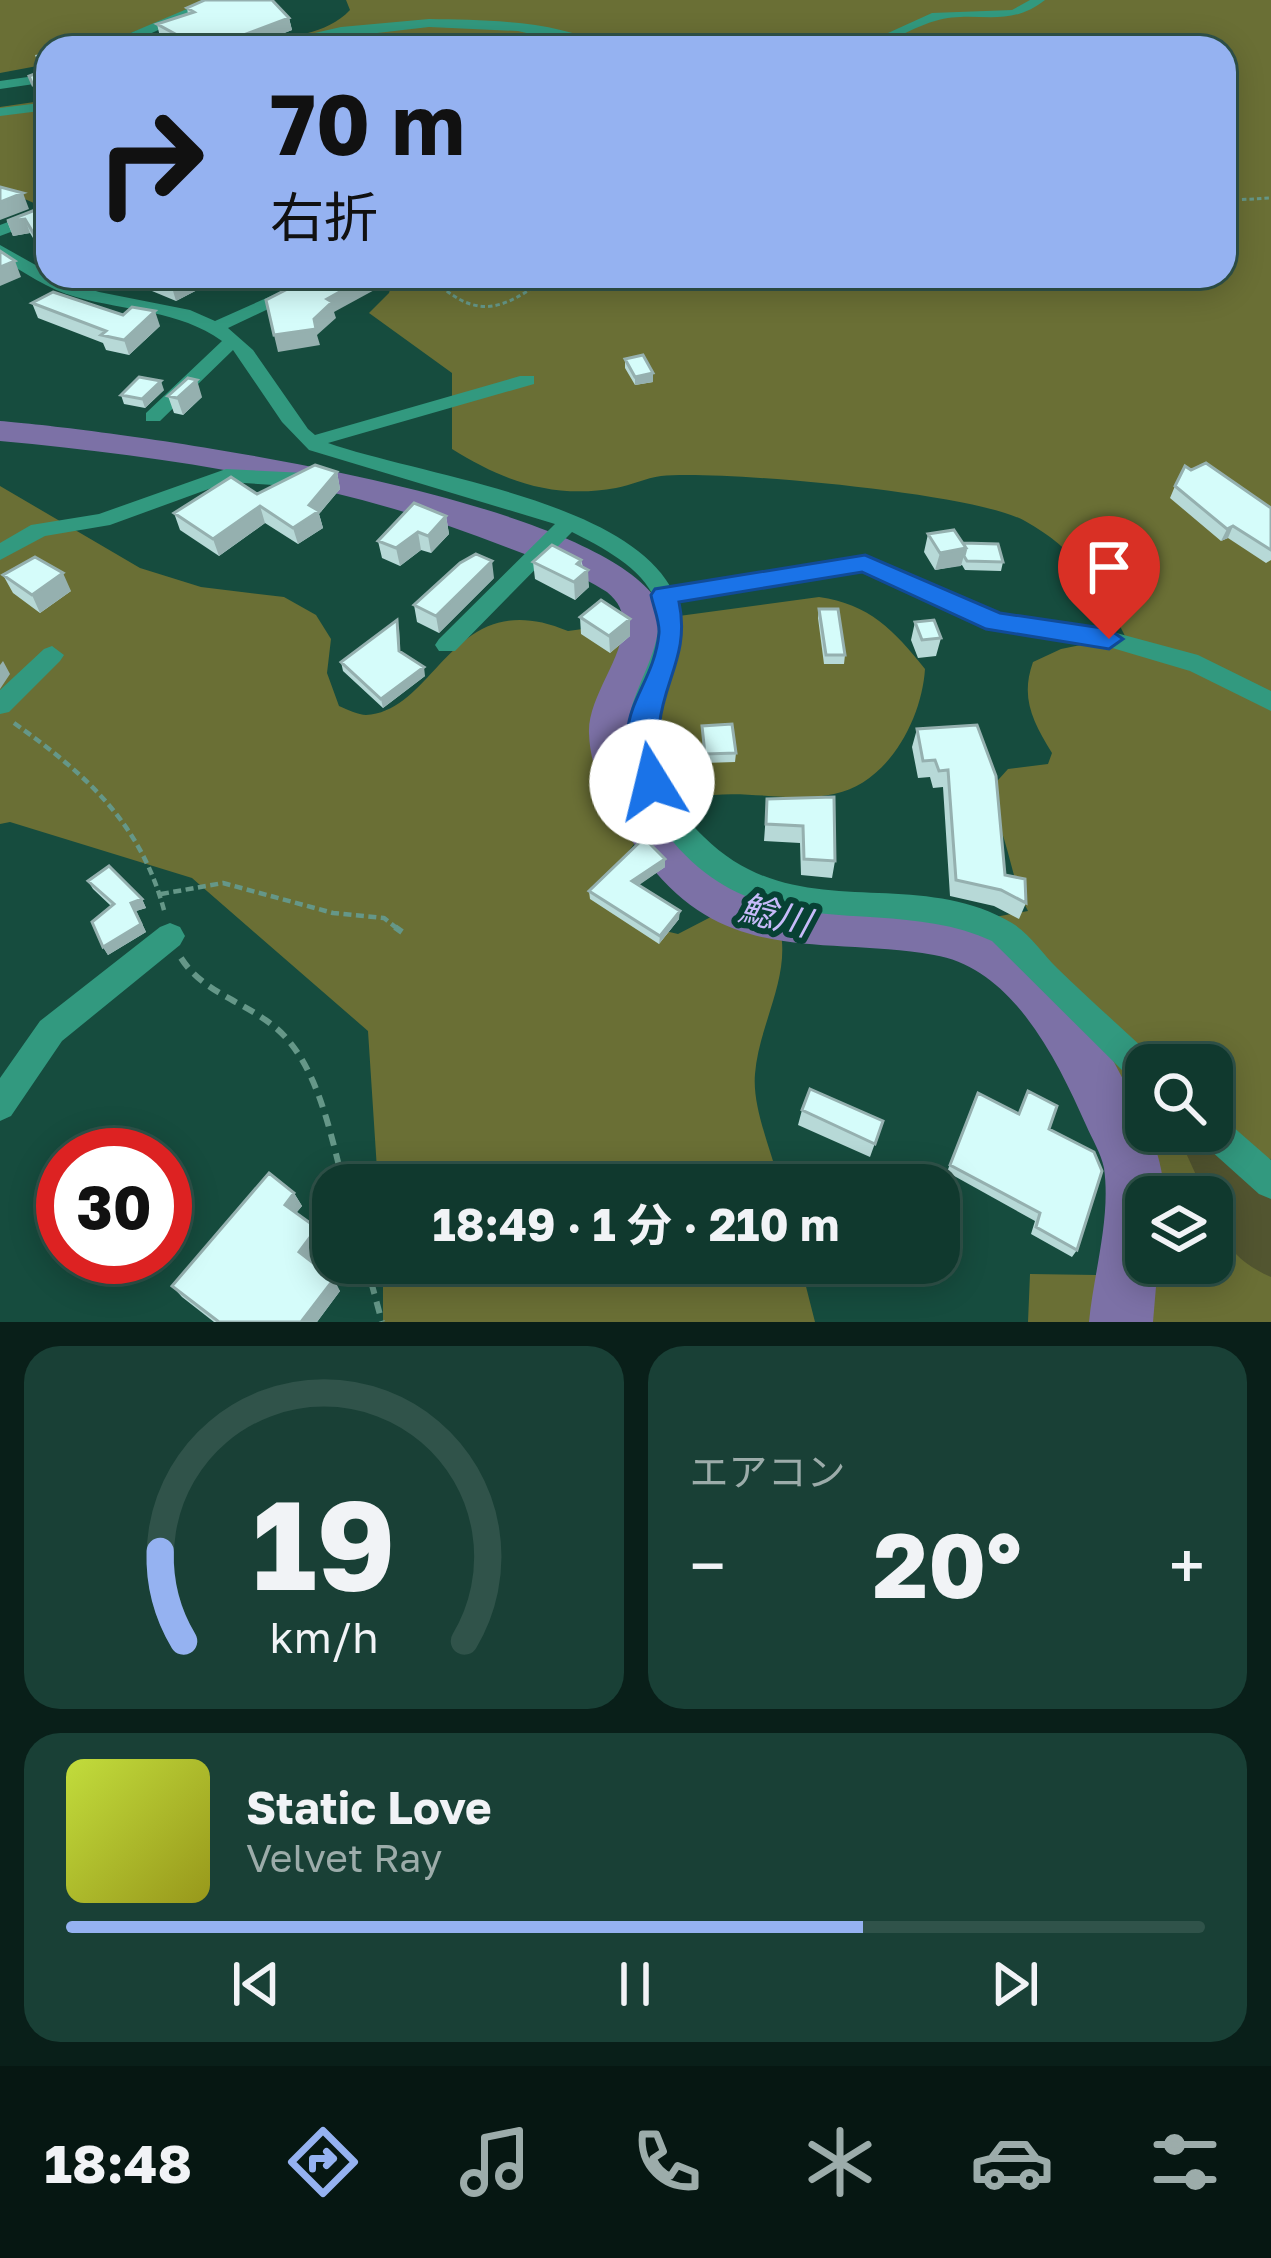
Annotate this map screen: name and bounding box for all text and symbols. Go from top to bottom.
text: 70 m [270,73,465,173]
icon: right [72,84,228,240]
text: 右折 [270,184,378,249]
pin [1058,516,1160,639]
icon: arrive [1076,534,1142,600]
position arrow [589,719,715,845]
water label: 鯰川 [735,885,819,945]
map controls [1125,1044,1233,1284]
button: search [1125,1044,1233,1152]
speed limit sign: 30 [36,1128,192,1284]
button: layers [1125,1176,1233,1284]
text: 18:49 · 1 分 · 210 m [433,1197,839,1251]
text: エアコン [690,1448,846,1495]
text: 19 [252,1468,396,1617]
text: 20° [873,1510,1022,1618]
text: − [690,1525,726,1605]
text: + [1169,1525,1205,1605]
text: km/h [269,1610,378,1661]
text: Static Love [246,1780,492,1834]
text: Velvet Ray [246,1834,442,1881]
icon: previous [223,1951,289,2017]
icon: pause [602,1951,668,2017]
icon: next [982,1951,1048,2017]
icon: directions [281,2120,365,2204]
icon: music [453,2120,537,2204]
icon: phone [625,2120,709,2204]
icon: climate [798,2120,882,2204]
icon: car [970,2120,1054,2204]
icon: filters [1143,2120,1227,2204]
text: 18:48 [44,2130,192,2195]

